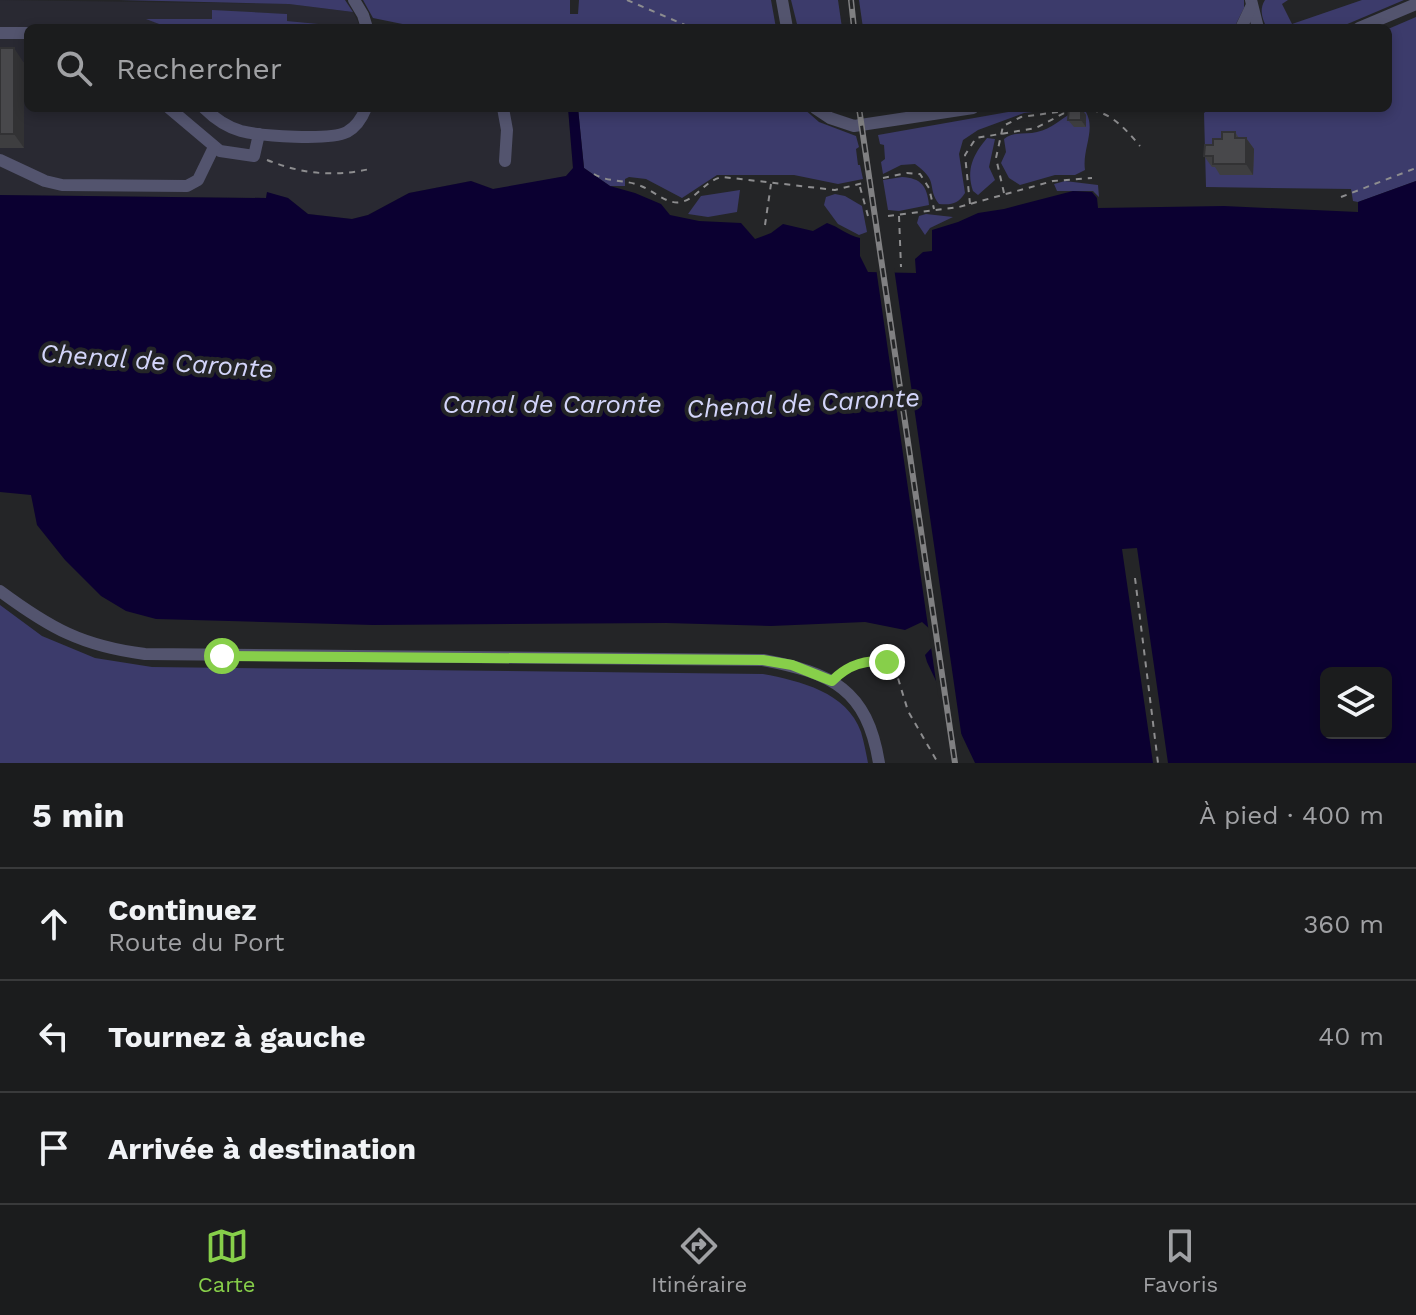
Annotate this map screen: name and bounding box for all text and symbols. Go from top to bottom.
search box [24,24,1392,112]
icon: search [52,46,96,90]
text: Rechercher [116,51,282,86]
water label: Chenal de Caronte [39,338,275,384]
water label: Chenal de Caronte [685,382,921,424]
water label: Canal de Caronte [442,389,662,419]
route start [204,638,240,674]
route end [869,644,905,680]
map controls [1320,667,1392,739]
button: layers [1320,667,1392,739]
text: 5 min [32,795,125,835]
text: À pied · 400 m [1199,800,1384,830]
text: Continuez [108,892,257,927]
icon: ahead [32,902,76,946]
text: 360 m [1303,909,1384,939]
text: Route du Port [108,927,284,957]
icon: left [32,1014,76,1058]
text: Tournez à gauche [108,1019,366,1054]
text: 40 m [1318,1021,1384,1051]
icon: arrive [32,1126,76,1170]
text: Arrivée à destination [108,1131,416,1166]
tab: Carte [198,1224,256,1297]
tab: Itinéraire [651,1224,747,1297]
tab: Favoris [1143,1224,1218,1297]

